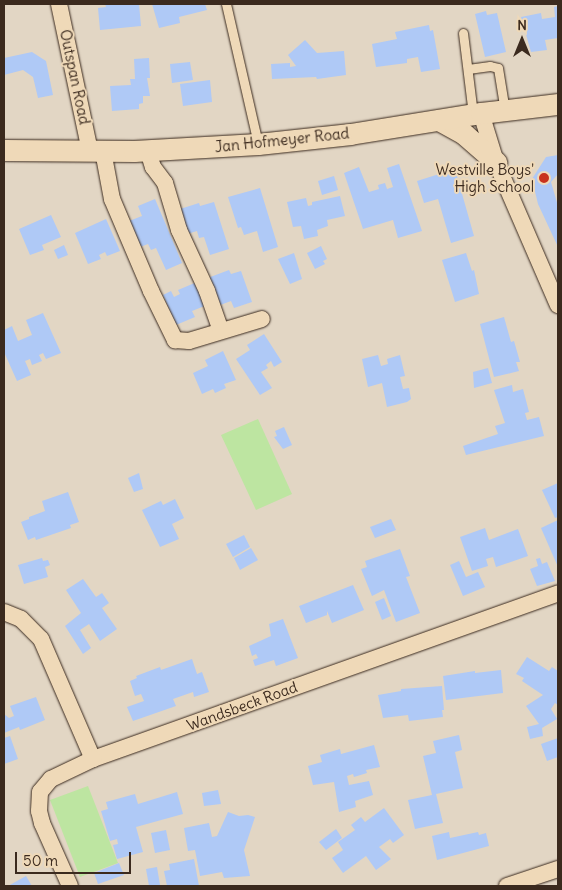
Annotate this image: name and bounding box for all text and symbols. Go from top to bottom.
north arrow [497,15,547,65]
text: N [517,16,527,34]
street label: Outspan Road [56,28,94,126]
street label: Jan Hofmeyer Road [214,124,350,156]
place label: Westville Boys' High School [435,160,534,195]
marker: Westville Boys' High School [538,172,550,184]
street label: Wandsbeck Road [184,678,300,734]
scale bar [18,842,134,874]
text: 50 m [23,851,58,870]

